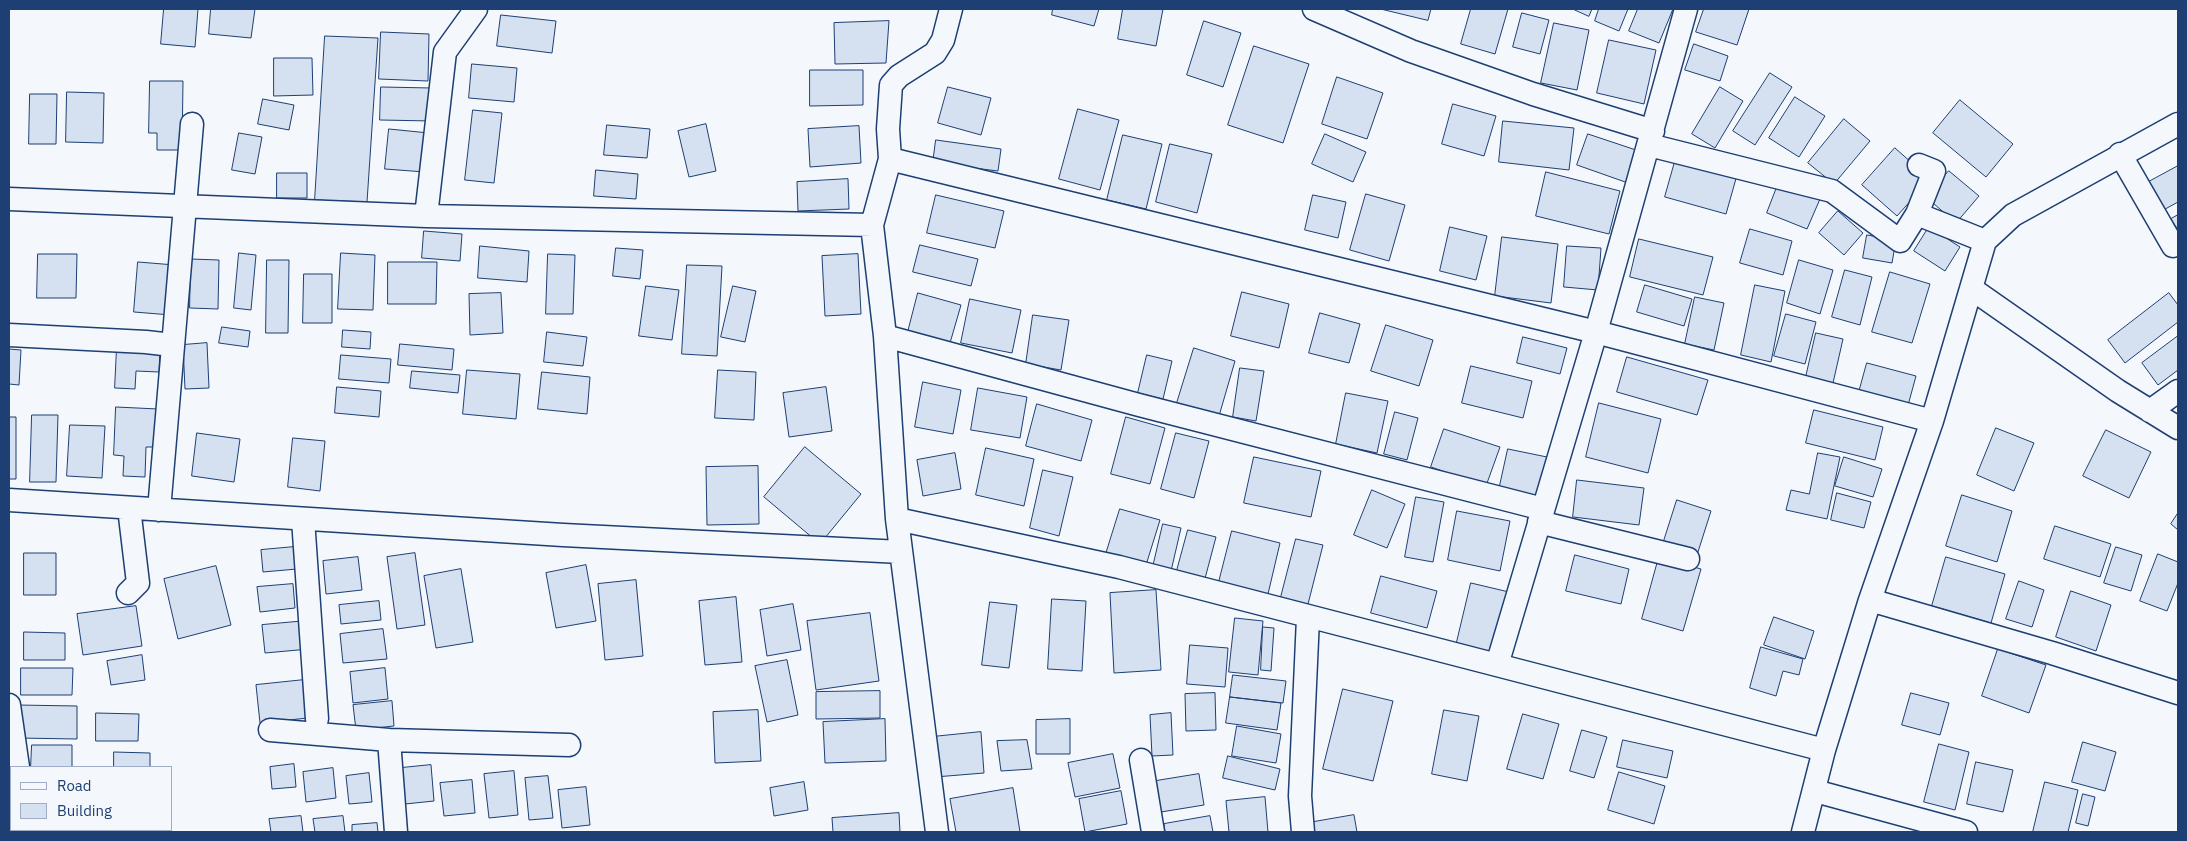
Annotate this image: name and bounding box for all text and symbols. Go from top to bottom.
legend [10,766,172,831]
text: Road [57,776,92,795]
text: Building [57,801,112,820]

